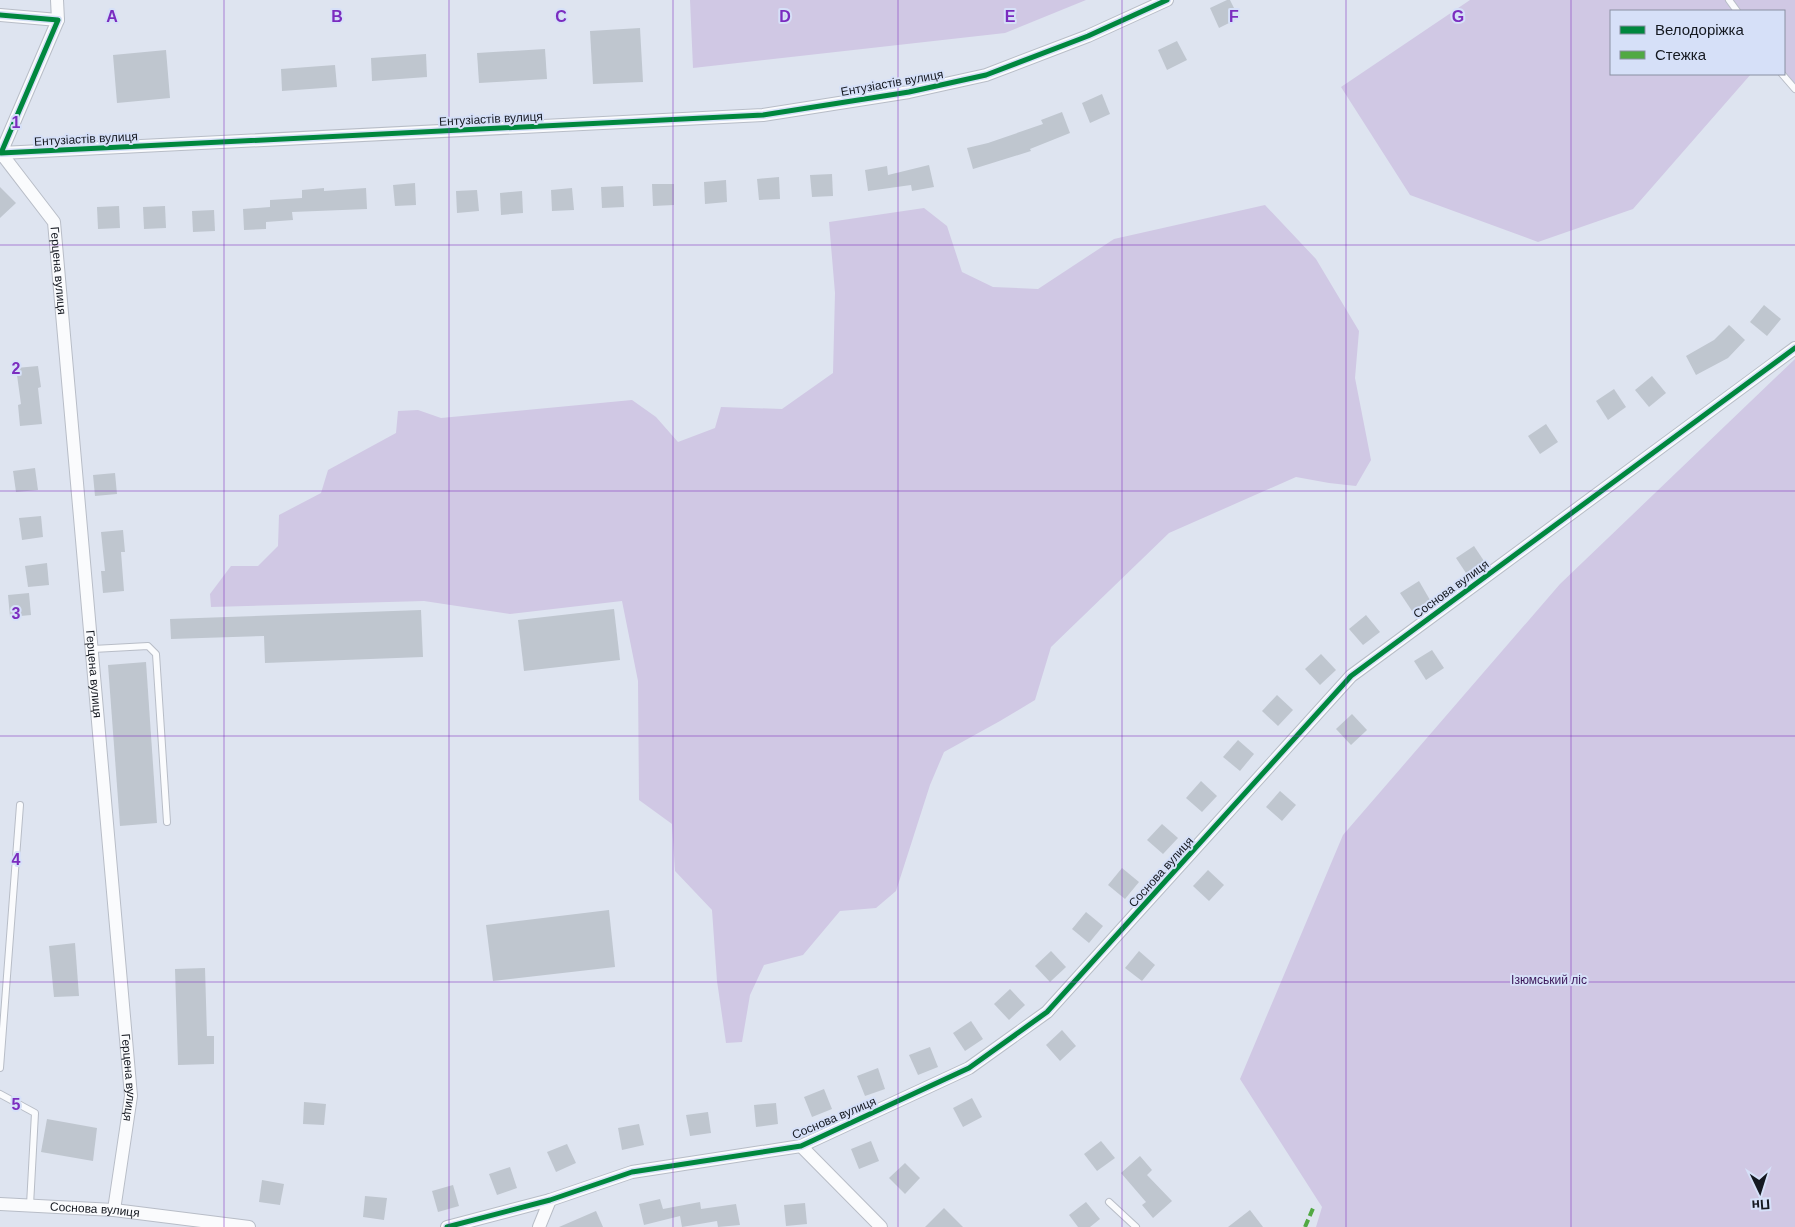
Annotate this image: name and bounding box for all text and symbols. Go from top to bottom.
text: A [106,8,118,25]
text: B [331,8,343,25]
text: C [555,8,567,25]
text: D [779,8,791,25]
text: E [1005,8,1016,25]
text: F [1229,8,1239,25]
text: G [1452,8,1464,25]
legend [1610,10,1785,75]
text: Велодоріжка [1655,21,1744,38]
text: Стежка [1655,46,1707,63]
street label: Ентузіастів вулиця [840,67,944,99]
street label: Ентузіастів вулиця [439,109,543,129]
text: 1 [12,114,21,131]
street label: Ентузіастів вулиця [34,129,138,149]
street label: Герцена вулиця [47,226,69,315]
text: 2 [12,360,21,377]
street label: Соснова вулиця [1411,557,1491,621]
text: 3 [12,605,21,622]
street label: Герцена вулиця [83,630,105,719]
street label: Соснова вулиця [1126,834,1196,910]
text: 4 [12,851,21,868]
park label: Ізюмський ліс [1511,973,1587,987]
street label: Герцена вулиця [119,1033,138,1122]
street label: Соснова вулиця [790,1094,878,1142]
text: 5 [12,1096,21,1113]
north arrow [1735,1167,1785,1217]
text: Пн [1751,1196,1771,1214]
street label: Соснова вулиця [50,1200,140,1220]

